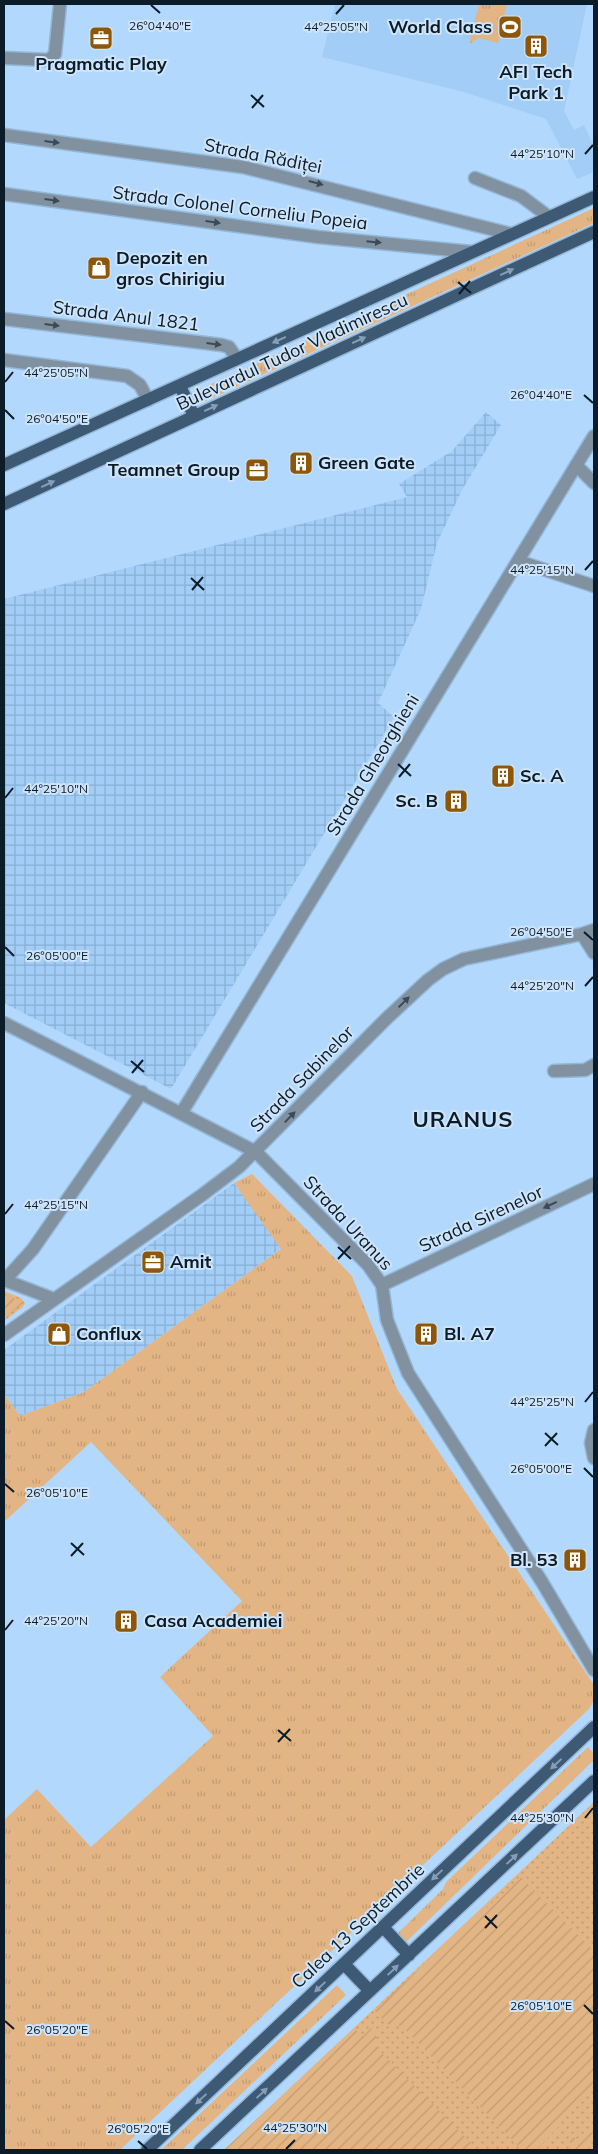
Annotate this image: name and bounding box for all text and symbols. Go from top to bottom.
sports icon: World Class [497,14,523,40]
place label: World Class [388,15,492,38]
text: 26°04'40"E [129,18,191,33]
text: 44°25'05"N [304,19,368,34]
office icon: Pragmatic Play [88,25,114,51]
building icon: AFI Tech Park 1 [523,33,549,59]
place label: Pragmatic Play [35,52,167,75]
place label: AFI Tech Park 1 [499,60,573,104]
street label: Strada Rădiței [202,133,324,178]
one-way arrow [44,138,60,146]
text: 44°25'10"N [510,146,574,161]
street label: Strada Colonel Corneliu Popeia [111,180,369,235]
one-way arrow [309,180,324,188]
one-way arrow [44,197,60,205]
one-way arrow [205,219,221,227]
one-way arrow [367,239,383,247]
place label: Depozit en gros Chirigiu [116,246,225,290]
shop icon: Depozit en gros Chirigiu [86,255,112,281]
one-way arrow [500,268,514,276]
street label: Bulevardul Tudor Vladimirescu [172,288,411,415]
street label: Strada Anul 1821 [52,295,201,336]
one-way arrow [44,321,60,329]
one-way arrow [272,336,286,344]
one-way arrow [352,336,366,344]
one-way arrow [206,340,222,348]
text: 44°25'05"N [24,365,88,380]
text: 26°04'40"E [510,387,572,402]
one-way arrow [204,404,218,412]
text: 26°04'50"E [26,411,88,426]
building icon: Green Gate [288,450,314,476]
place label: Green Gate [318,451,415,474]
office icon: Teamnet Group [244,457,270,483]
place label: Teamnet Group [108,458,240,481]
one-way arrow [41,480,55,488]
text: 44°25'15"N [510,562,574,577]
street label: Strada Gheorghieni [321,690,424,840]
building icon: Sc. A [490,763,516,789]
place label: Sc. A [520,764,564,787]
text: 44°25'10"N [24,781,88,796]
building icon: Sc. B [443,788,469,814]
place label: Sc. B [395,789,438,812]
text: 26°04'50"E [510,924,572,939]
text: 26°05'00"E [26,948,88,963]
text: 44°25'20"N [510,978,574,993]
one-way arrow [398,996,410,1008]
street label: Strada Sabinelor [245,1020,359,1137]
district label: URANUS [412,1105,514,1133]
one-way arrow [283,1111,295,1123]
street label: Strada Uranus [299,1170,398,1275]
street label: Strada Sirenelor [415,1180,547,1257]
text: 44°25'15"N [24,1197,88,1212]
one-way arrow [543,1202,557,1210]
office icon: Amit [140,1249,166,1275]
place label: Amit [170,1250,211,1273]
shop icon: Conflux [46,1321,72,1347]
building icon: Bl. A7 [413,1321,439,1347]
place label: Conflux [76,1322,142,1345]
place label: Bl. A7 [444,1322,495,1345]
text: 44°25'25"N [510,1394,574,1409]
text: 26°05'00"E [510,1461,572,1476]
text: 26°05'10"E [26,1485,88,1500]
building icon: Bl. 53 [562,1547,588,1573]
place label: Bl. 53 [510,1548,558,1571]
building icon: Casa Academiei [113,1608,139,1634]
place label: Casa Academiei [144,1609,282,1632]
text: 44°25'20"N [24,1613,88,1628]
one-way arrow [550,1758,562,1770]
text: 44°25'30"N [510,1810,574,1825]
one-way arrow [505,1853,517,1865]
street label: Calea 13 Septembrie [286,1858,429,1993]
one-way arrow [432,1869,444,1881]
one-way arrow [387,1964,399,1976]
one-way arrow [314,1981,326,1993]
text: 26°05'10"E [510,1998,572,2013]
text: 26°05'20"E [26,2022,88,2037]
one-way arrow [255,2087,267,2099]
one-way arrow [196,2093,208,2105]
text: 44°25'30"N [263,2120,327,2135]
text: 26°05'20"E [107,2121,169,2136]

